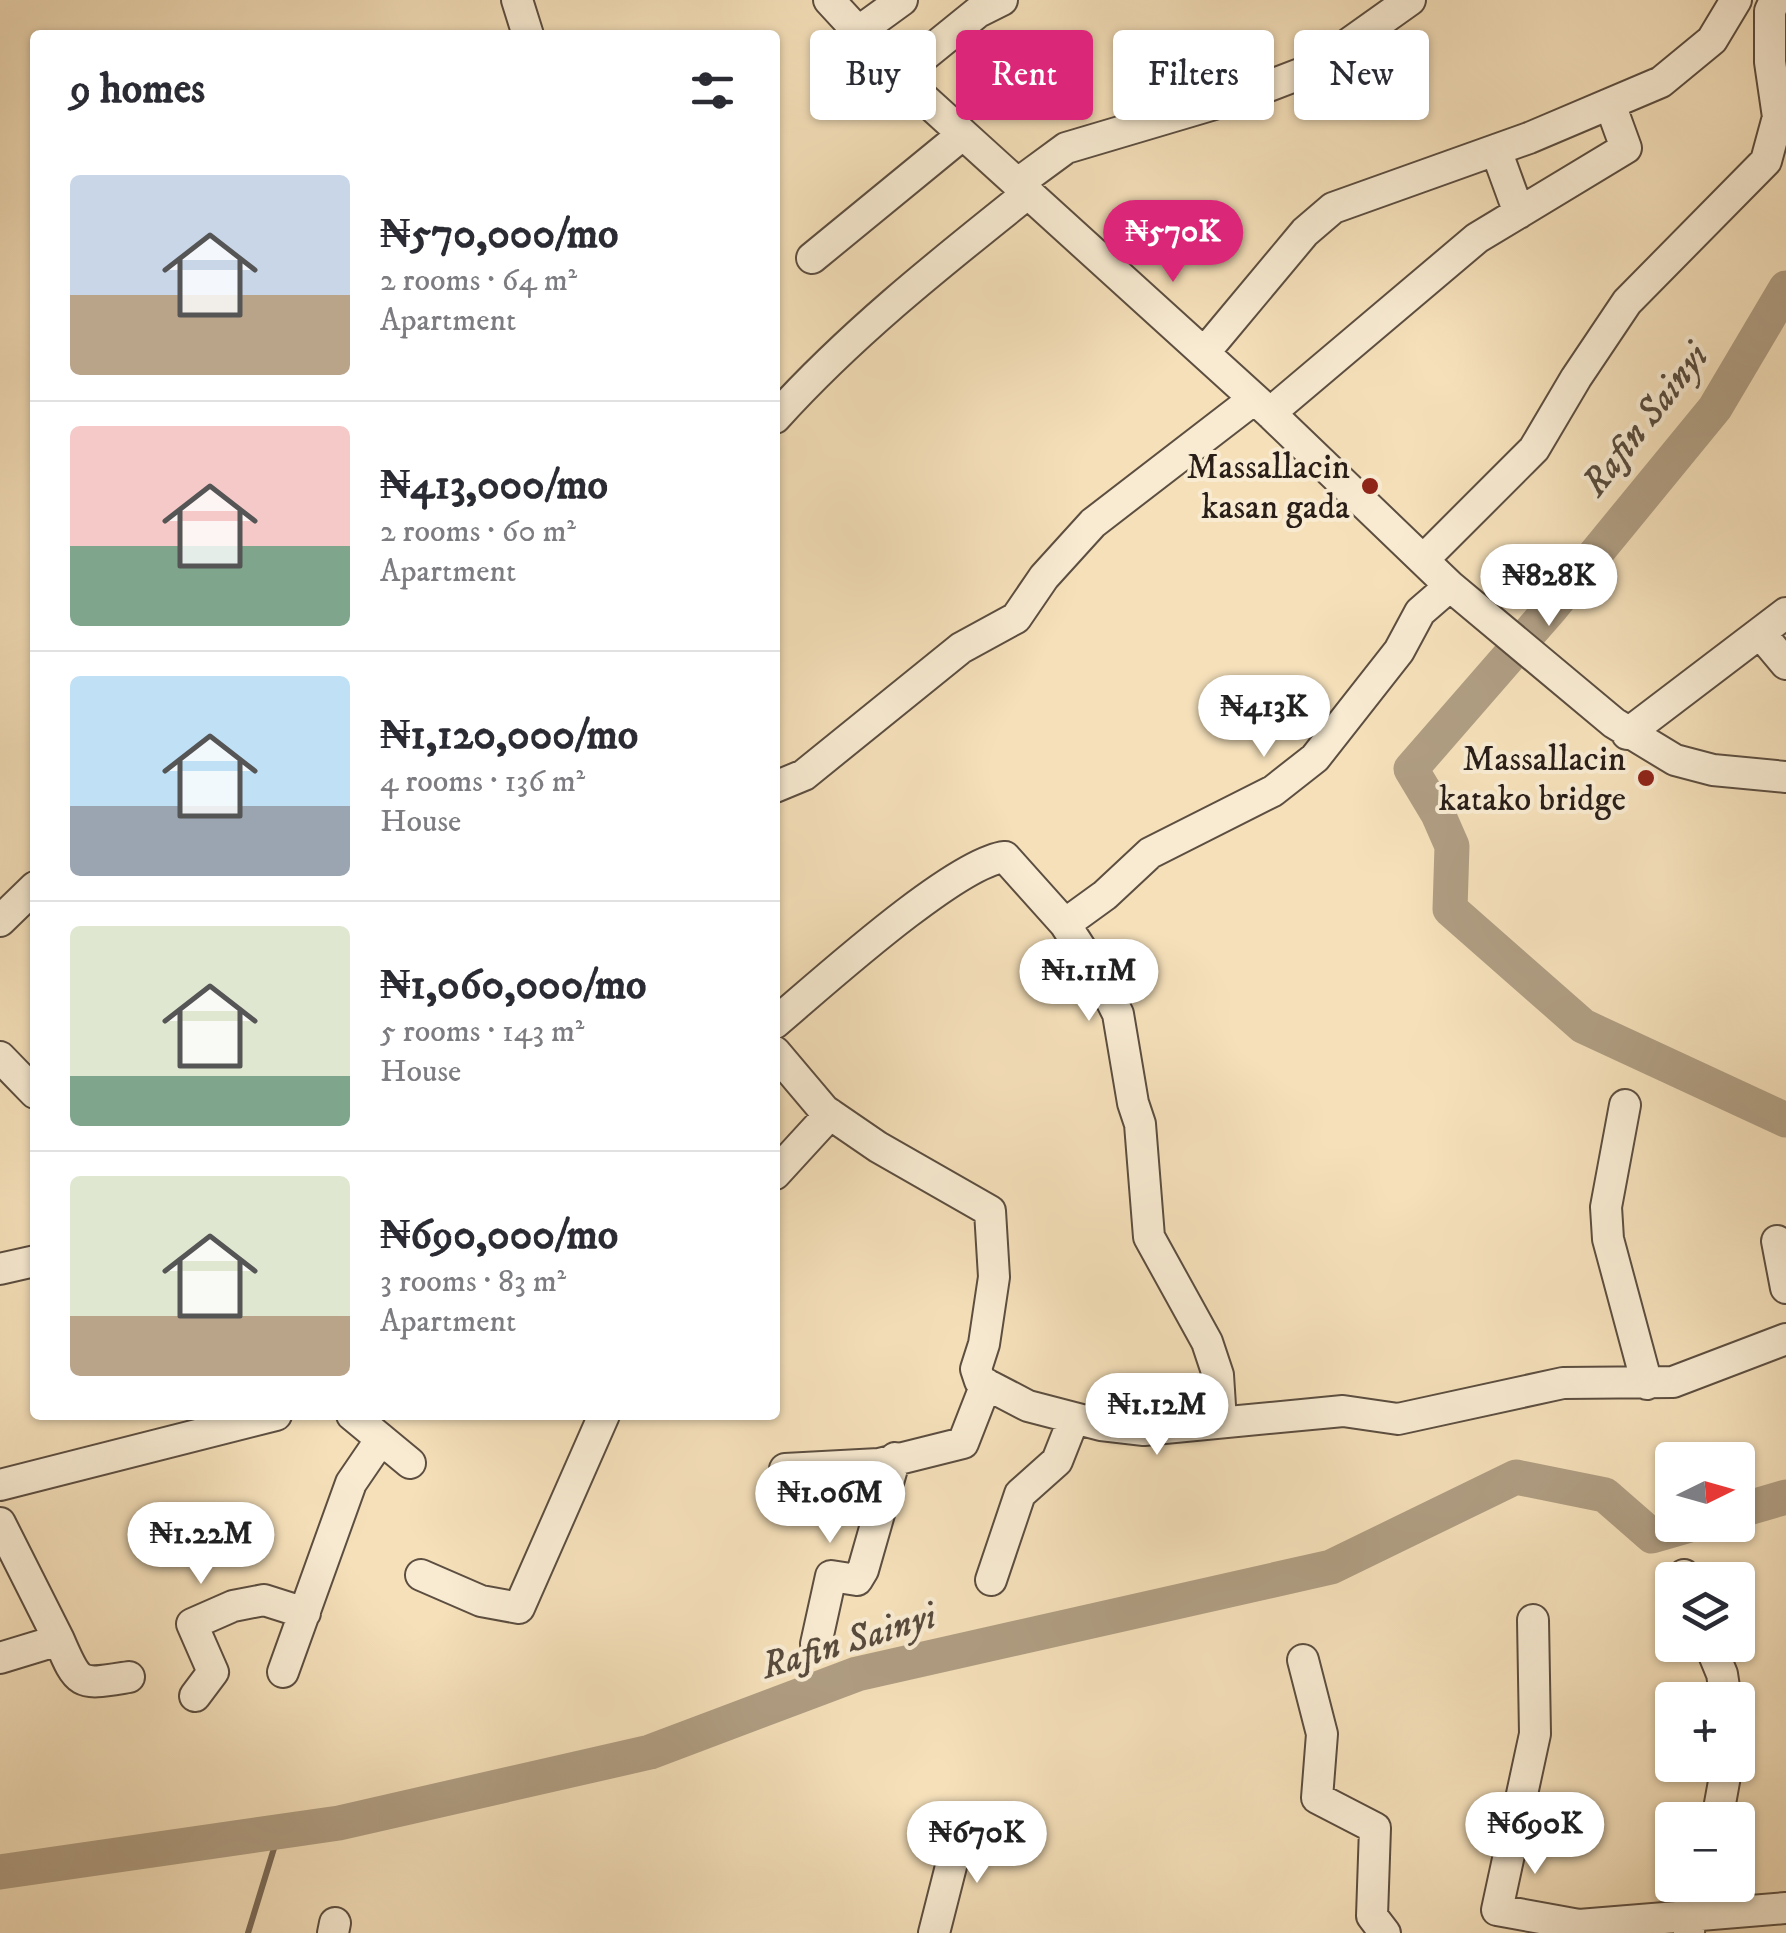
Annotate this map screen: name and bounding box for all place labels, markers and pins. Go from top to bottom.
pin: ₦570K [1103,200,1243,285]
place label: Massallacin kasan gada [1187,446,1350,530]
marker: Massallacin kasan gada [1359,475,1381,497]
pin: ₦828K [1479,544,1619,629]
pin: ₦413K [1194,675,1334,760]
place label: Massallacin katako bridge [1439,738,1626,822]
marker: Massallacin katako bridge [1635,767,1657,789]
pin: ₦1.11M [1008,939,1170,1024]
pin: ₦1.12M [1076,1373,1238,1458]
pin: ₦1.06M [749,1461,911,1546]
pin: ₦1.22M [120,1502,282,1587]
pin: ₦690K [1465,1792,1605,1877]
pin: ₦670K [907,1801,1047,1886]

